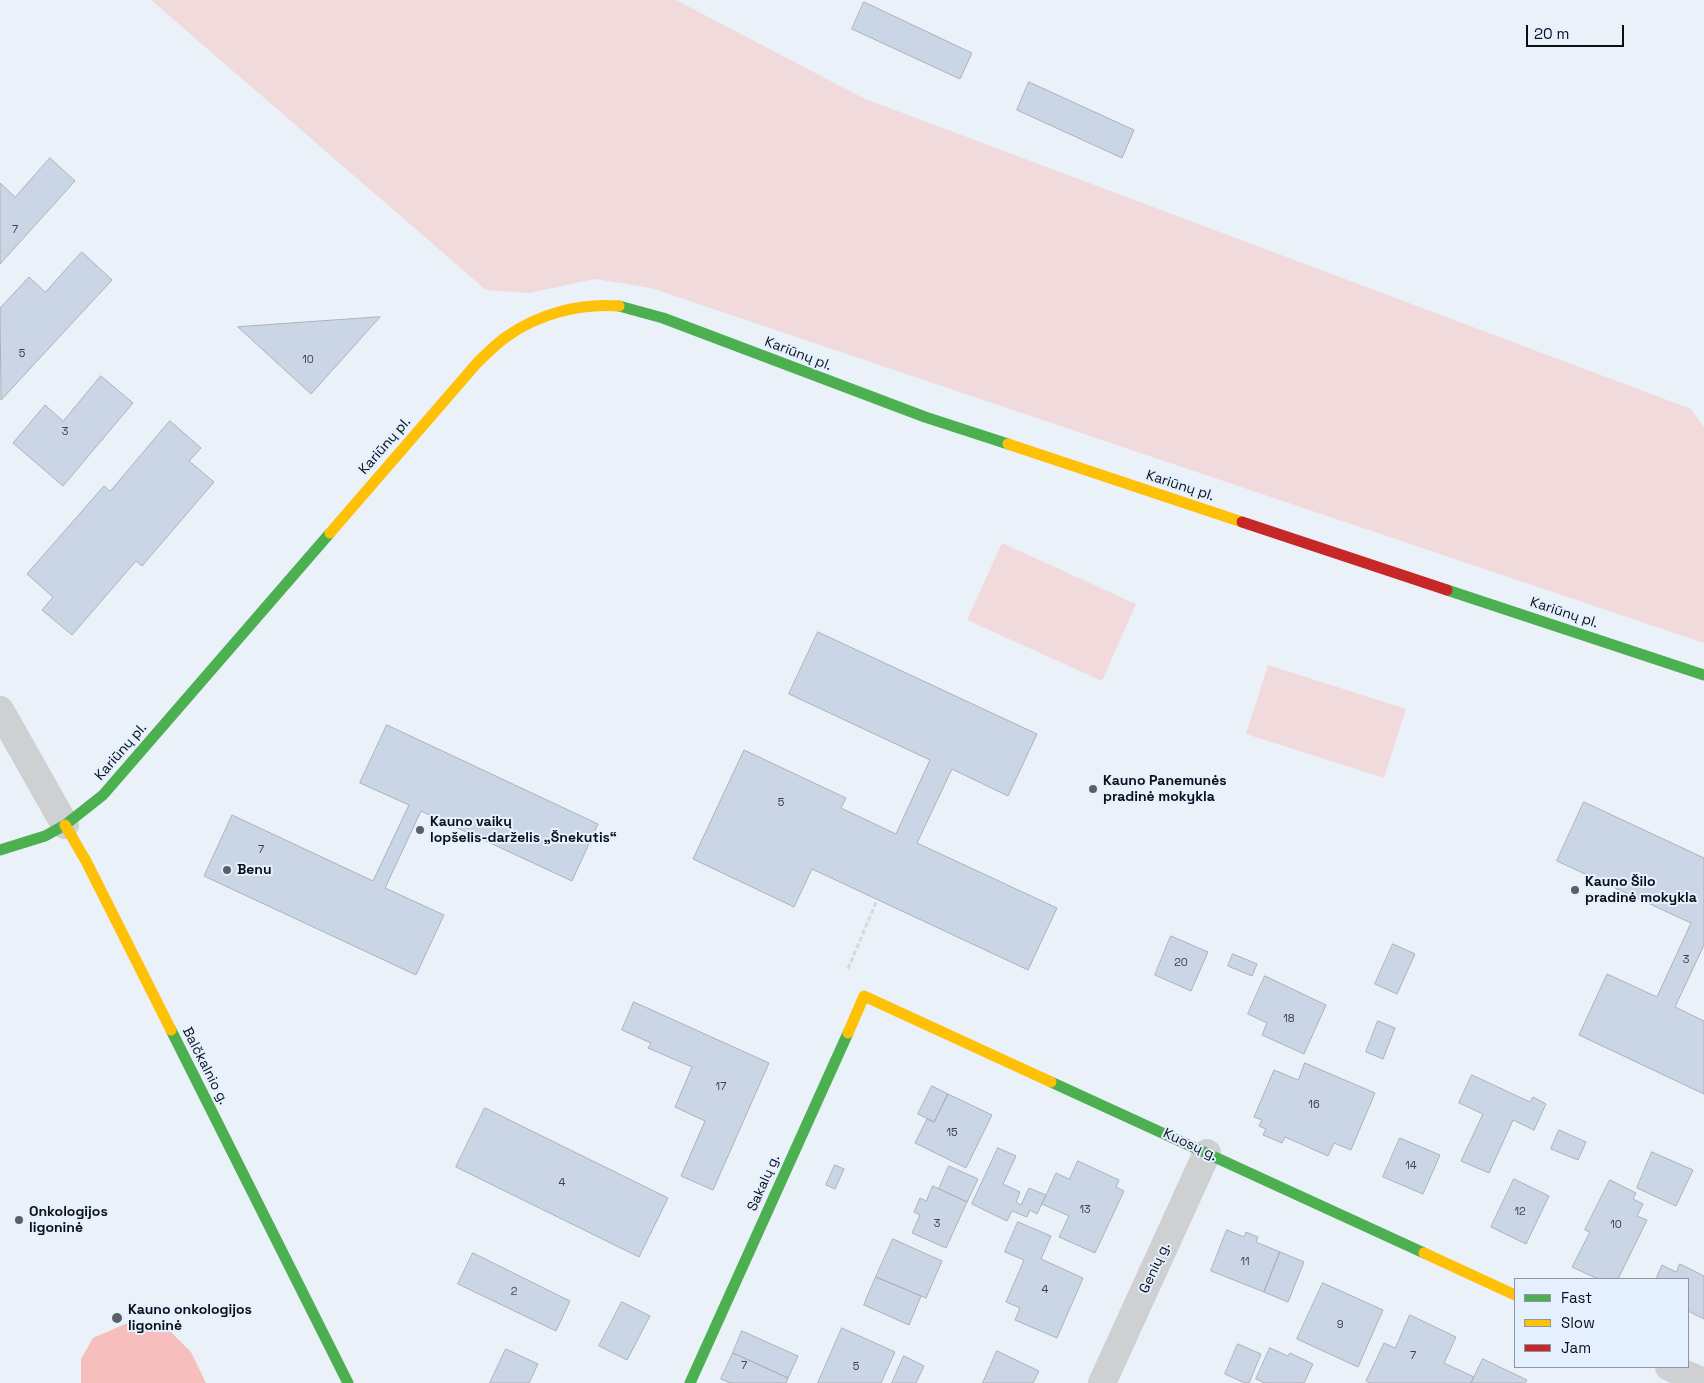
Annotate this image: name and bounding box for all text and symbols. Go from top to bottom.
scale bar [1529,15,1626,47]
text: 20 m [1534,24,1569,43]
house number: 7 [12,223,18,237]
street label: Kariūnų pl. [762,334,834,374]
house number: 5 [19,347,25,361]
house number: 10 [302,353,314,367]
street label: Kariūnų pl. [356,414,414,478]
house number: 3 [62,425,68,439]
street label: Kariūnų pl. [1144,467,1216,505]
street label: Kariūnų pl. [1528,594,1600,632]
street label: Kariūnų pl. [92,720,150,784]
place label: Kauno Panemunės pradinė mokykla [1103,773,1227,806]
marker: Kauno Panemunės pradinė mokykla [1087,783,1099,795]
house number: 5 [778,796,784,810]
place label: Kauno vaikų lopšelis-darželis „Šnekutis“ [430,814,617,846]
marker: Kauno vaikų lopšelis-darželis „Šnekutis“ [414,824,426,836]
house number: 7 [258,843,264,857]
place label: Benu [237,862,272,878]
marker: Benu [221,864,233,876]
place label: Kauno Šilo pradinė mokykla [1585,874,1697,906]
marker: Kauno Šilo pradinė mokykla [1569,884,1581,896]
house number: 3 [1683,953,1689,967]
house number: 20 [1174,956,1188,970]
house number: 18 [1283,1012,1295,1026]
street label: Balčkalnio g. [178,1024,232,1108]
house number: 17 [716,1080,726,1094]
house number: 16 [1308,1098,1320,1112]
street label: Kuosų g. [1160,1125,1220,1165]
house number: 15 [946,1126,958,1140]
street label: Sakalų g. [744,1152,784,1214]
house number: 14 [1405,1159,1417,1173]
house number: 4 [559,1176,565,1190]
house number: 13 [1079,1203,1091,1217]
place label: Onkologijos ligoninė [29,1204,108,1236]
house number: 12 [1514,1205,1526,1219]
marker: Onkologijos ligoninė [13,1214,25,1226]
house number: 3 [934,1217,940,1231]
house number: 10 [1610,1218,1622,1232]
street label: Genių g. [1136,1240,1174,1296]
house number: 11 [1240,1255,1250,1269]
legend [1514,1278,1689,1368]
house number: 4 [1042,1283,1048,1297]
house number: 2 [511,1285,517,1299]
text: Fast [1561,1288,1592,1307]
place label: Kauno onkologijos ligoninė [128,1302,252,1334]
marker: Kauno onkologijos ligoninė [110,1311,124,1325]
text: Slow [1561,1313,1595,1332]
house number: 9 [1337,1318,1343,1332]
text: Jam [1561,1338,1591,1357]
house number: 7 [1410,1349,1416,1363]
house number: 7 [741,1359,747,1373]
house number: 5 [853,1360,859,1374]

